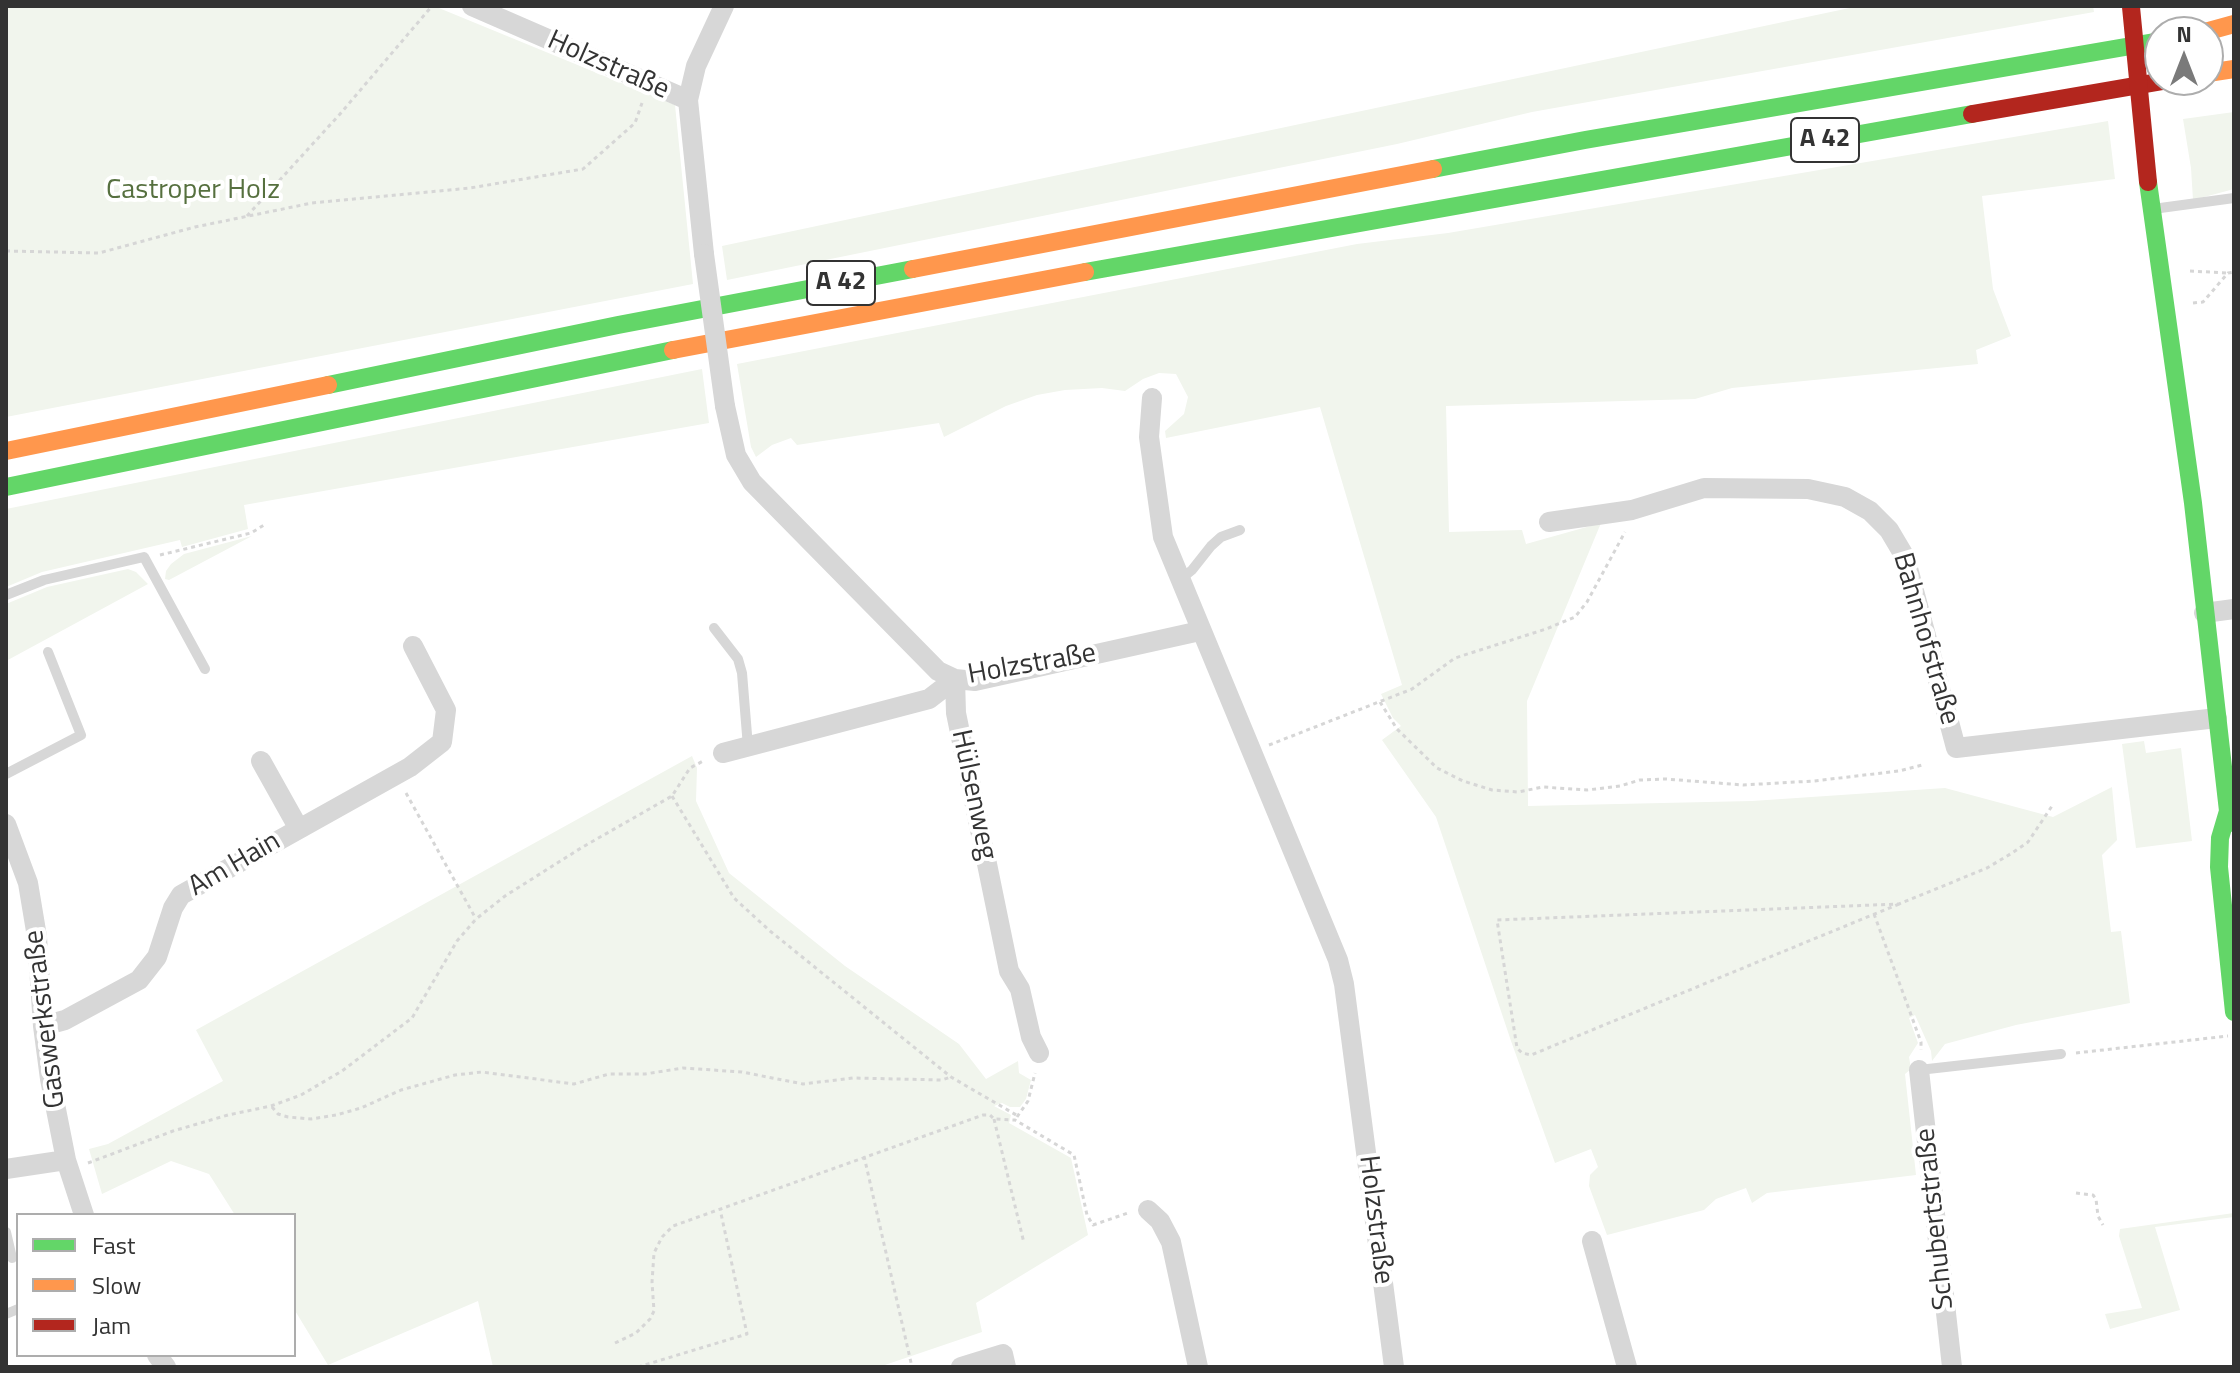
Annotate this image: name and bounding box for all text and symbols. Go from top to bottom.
north arrow [2144,16,2224,96]
text: N [2176,17,2192,51]
street label: Holzstraße [542,24,674,108]
road number: A 42 [1791,118,1859,162]
park label: Castroper Holz [106,174,280,208]
road number: A 42 [807,261,875,305]
street label: Bahnhofstraße [1884,549,1966,729]
street label: Holzstraße [965,637,1099,693]
street label: Hülsenweg [943,727,1003,863]
street label: Am Hain [183,825,287,905]
street label: Gaswerkstraße [18,928,74,1110]
street label: Schubertstraße [1910,1127,1962,1311]
street label: Holzstraße [1350,1154,1400,1286]
legend [16,1213,296,1357]
text: Fast [92,1227,135,1263]
text: Slow [92,1267,141,1303]
text: Jam [92,1307,131,1343]

